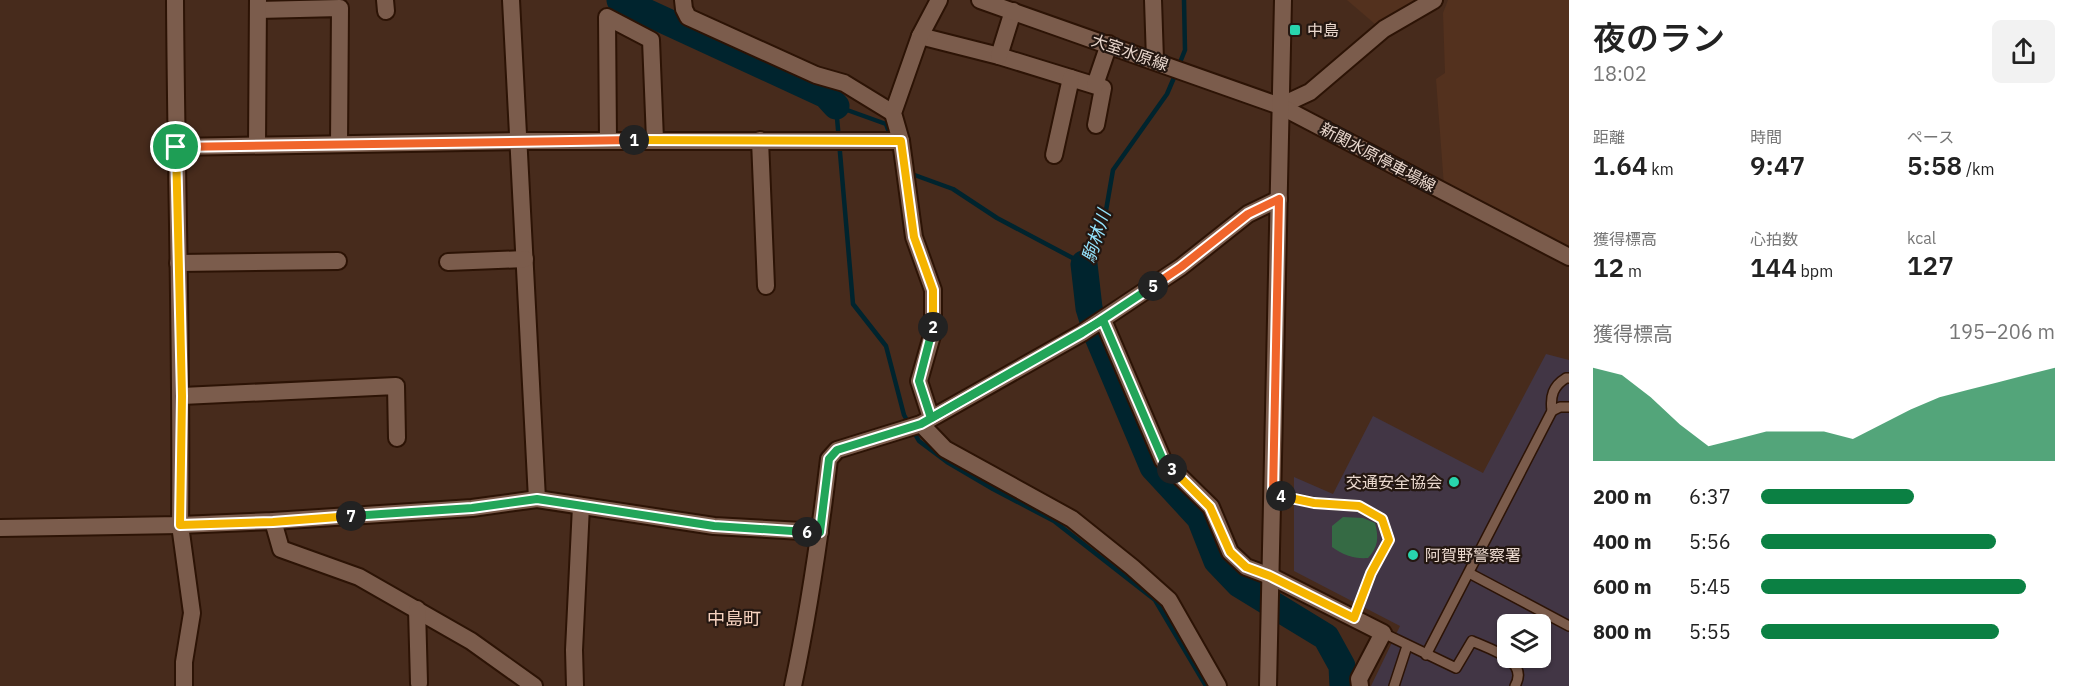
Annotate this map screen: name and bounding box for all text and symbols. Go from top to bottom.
text: 夜のラン [1593,16,1725,59]
place label: 中島 [1307,20,1339,40]
button: share [1992,20,2055,83]
marker: 中島 [1288,23,1302,37]
street label: 大室水原線 [1089,30,1171,74]
text: 18:02 [1593,60,1647,87]
street label: 新関水原停車場線 [1317,118,1439,196]
pin [150,121,201,172]
pin: 1 [619,125,649,155]
text: 距離 [1593,127,1625,147]
text: 時間 [1750,127,1782,147]
text: ペース [1907,127,1954,147]
icon: arrive [159,130,192,163]
text: 1 [629,130,639,150]
text: 1.64 [1593,148,1648,182]
text: 9:47 [1750,148,1805,182]
text: 5:58 [1907,148,1962,182]
text: km [1648,159,1674,179]
text: /km [1962,159,1994,179]
water label: 駒林川 [1077,205,1116,265]
text: kcal [1907,228,1936,248]
text: 獲得標高 [1593,229,1657,249]
text: 心拍数 [1750,229,1798,249]
text: 127 [1907,248,1954,282]
text: 12 [1593,250,1624,284]
text: 144 [1750,250,1797,284]
text: m [1624,261,1642,281]
text: bpm [1797,261,1833,281]
pin: 5 [1138,271,1168,301]
text: 5 [1148,276,1158,296]
pin: 2 [918,312,948,342]
text: 2 [928,317,938,337]
text: 195–206 m [1949,318,2055,345]
text: 獲得標高 [1593,320,1673,347]
pin: 3 [1157,454,1187,484]
text: 3 [1167,459,1177,479]
place label: 交通安全協会 [1346,472,1442,492]
marker: 交通安全協会 [1447,475,1461,489]
pin: 4 [1266,481,1296,511]
text: 200 m [1593,483,1652,510]
text: 6:37 [1689,483,1731,510]
text: 4 [1276,486,1286,506]
pin: 7 [336,501,366,531]
text: 7 [346,506,356,526]
pin: 6 [792,517,822,547]
text: 6 [802,522,812,542]
text: 400 m [1593,528,1652,555]
text: 5:56 [1689,528,1731,555]
place label: 阿賀野警察署 [1425,545,1521,565]
marker: 阿賀野警察署 [1406,548,1420,562]
text: 600 m [1593,573,1652,600]
text: 5:45 [1689,573,1731,600]
district label: 中島町 [707,607,761,630]
map controls [1497,614,1551,668]
button: layers [1497,614,1551,668]
text: 800 m [1593,618,1652,645]
text: 5:55 [1689,618,1731,645]

